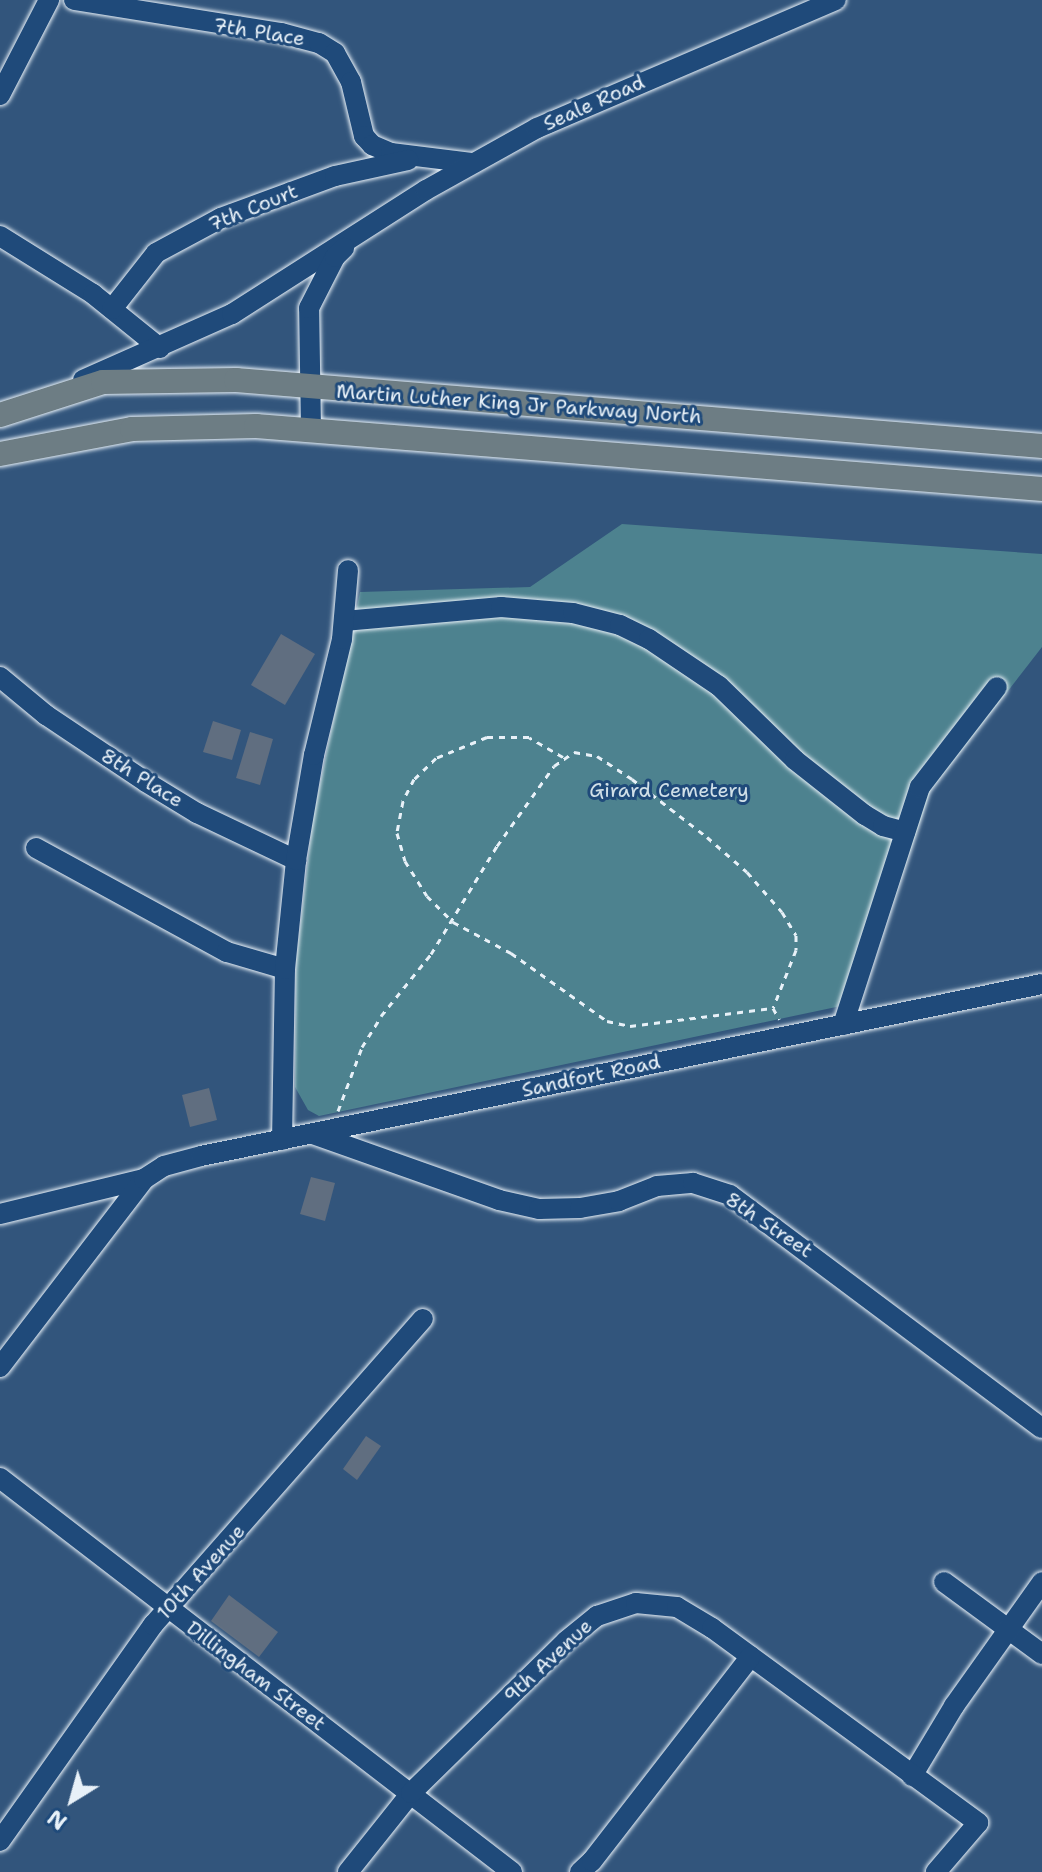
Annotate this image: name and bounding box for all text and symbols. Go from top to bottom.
street label: 7th Place [211,13,307,51]
street label: Seale Road [540,70,648,136]
street label: 7th Court [205,179,301,237]
street label: Martin Luther King Jr Parkway North [335,379,703,429]
street label: 8th Place [96,743,188,813]
park label: Girard Cemetery [589,778,749,802]
street label: Sandfort Road [519,1050,663,1102]
street label: 8th Street [721,1187,817,1263]
street label: 10th Avenue [152,1519,250,1625]
street label: 9th Avenue [499,1614,597,1708]
street label: Dillingham Street [182,1616,330,1736]
north arrow [32,1760,112,1840]
text: N [42,1803,73,1836]

